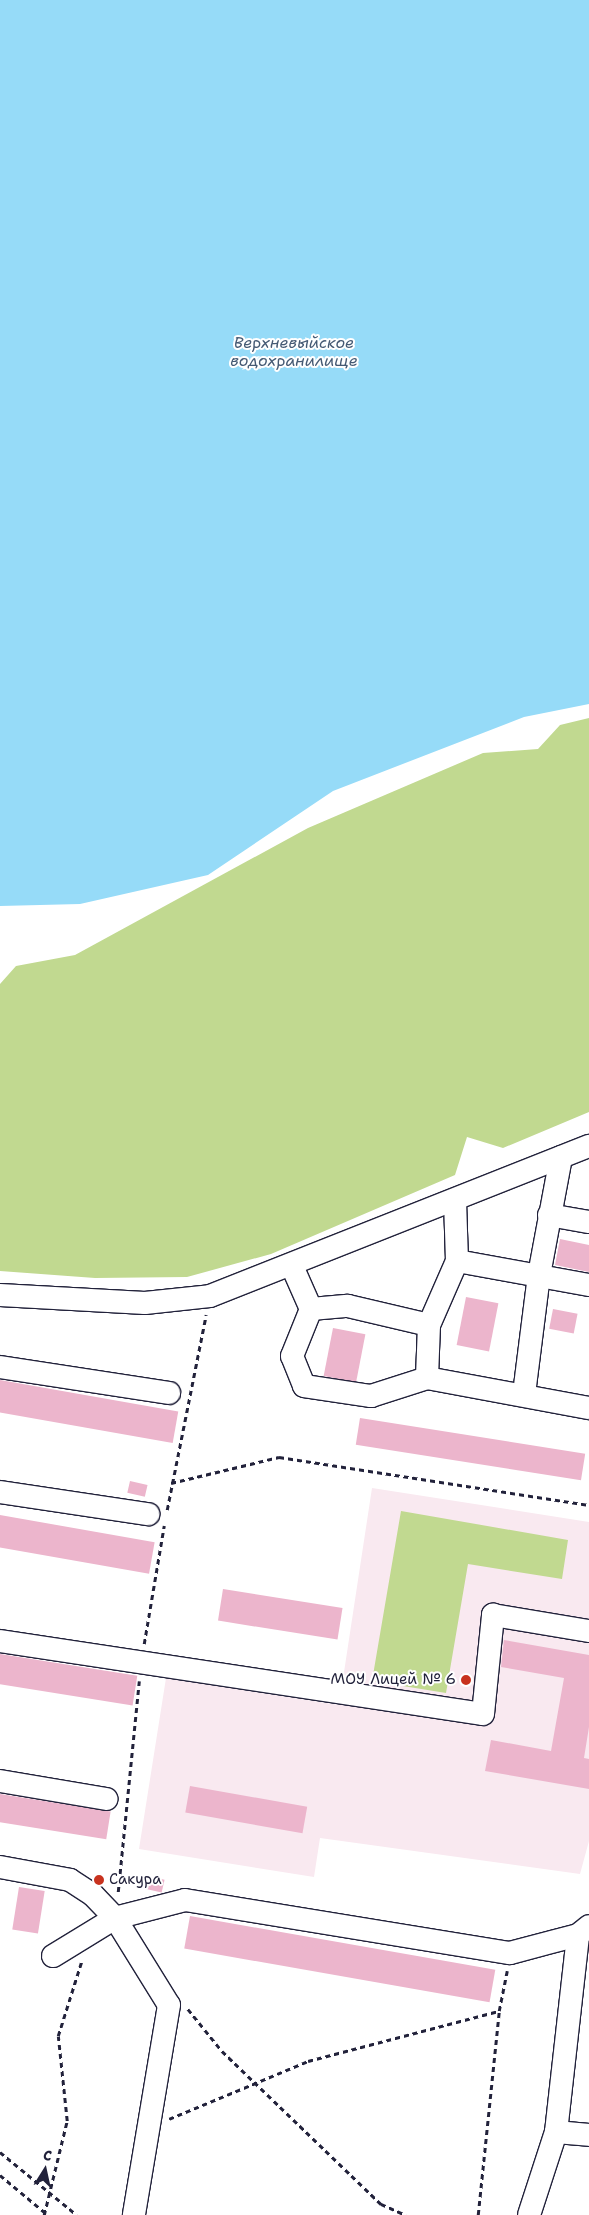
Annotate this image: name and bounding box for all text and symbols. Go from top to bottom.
water label: Верхневыйское водохранилище [230,333,358,371]
place label: МОУ Лицей № 6 [331,1671,456,1689]
marker: МОУ Лицей № 6 [460,1674,472,1686]
place label: Сакура [109,1871,162,1889]
marker: Сакура [93,1874,105,1886]
north arrow [20,2145,70,2195]
text: С [42,2146,53,2165]

